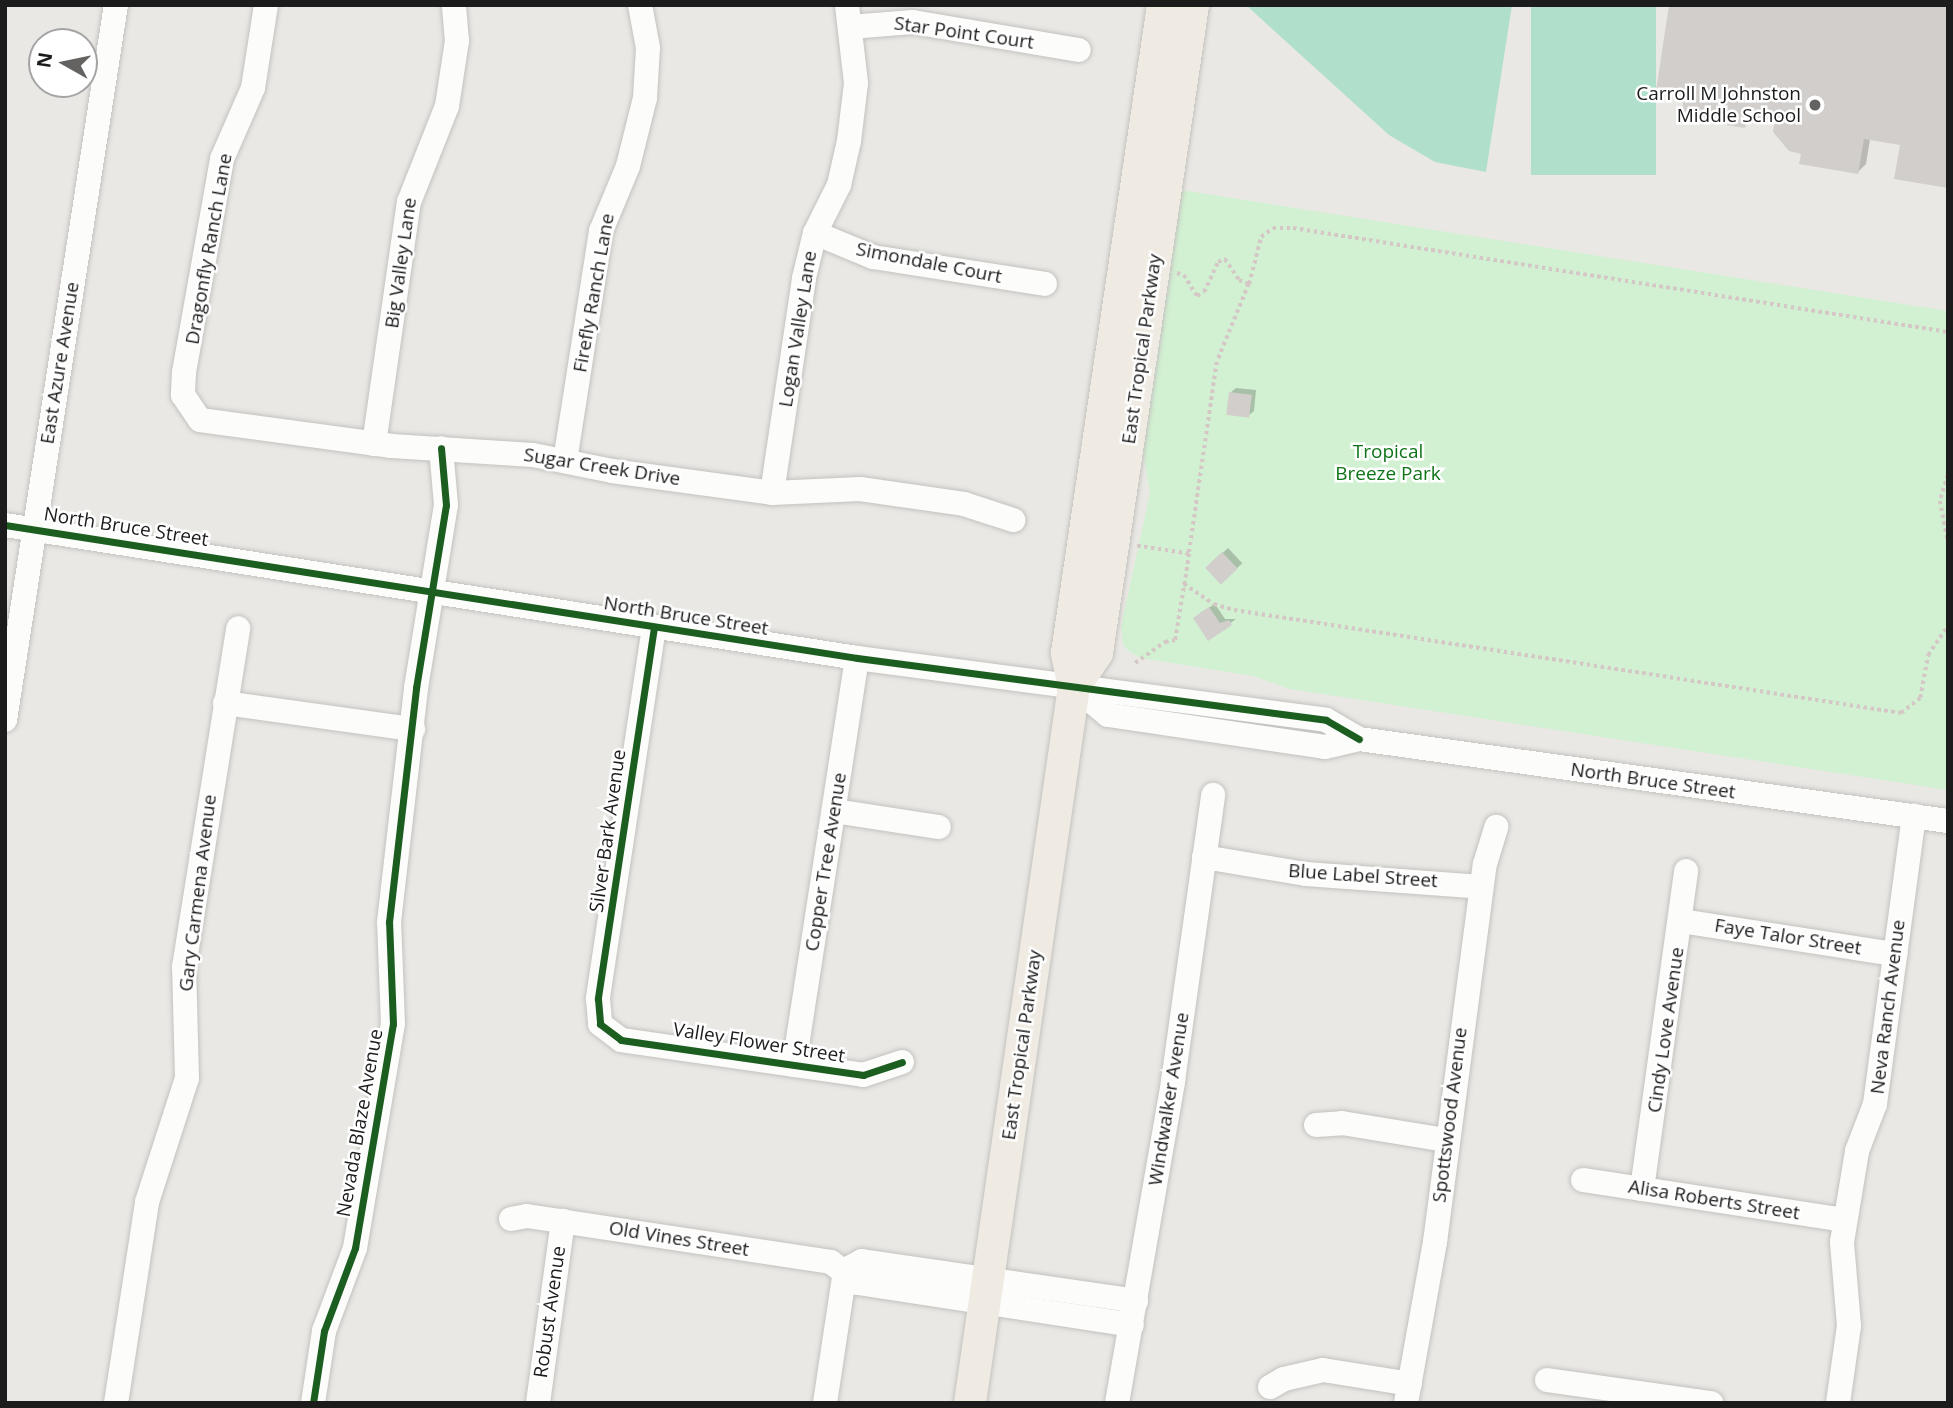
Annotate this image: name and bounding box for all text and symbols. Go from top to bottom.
street label: Star Point Court [893,12,1035,54]
north arrow [28,28,98,98]
text: N [30,50,58,70]
place label: Carroll M Johnston Middle School [1636,83,1801,127]
marker: Carroll M Johnston Middle School [1807,97,1823,113]
street label: Dragonfly Ranch Lane [181,152,237,346]
street label: Big Valley Lane [381,196,421,330]
street label: Firefly Ranch Lane [569,212,619,374]
street label: Simondale Court [854,238,1004,288]
street label: Logan Valley Lane [774,249,822,409]
street label: East Tropical Parkway [1117,252,1167,446]
street label: East Azure Avenue [36,280,84,446]
park label: Tropical Breeze Park [1335,441,1441,485]
street label: Sugar Creek Drive [522,443,682,491]
street label: North Bruce Street [42,503,210,551]
street label: North Bruce Street [602,592,770,640]
street label: Silver Bark Avenue [585,748,631,914]
street label: North Bruce Street [1569,758,1737,804]
street label: Copper Tree Avenue [801,771,851,953]
street label: Gary Carmena Avenue [175,793,221,993]
street label: Blue Label Street [1287,859,1439,893]
street label: Faye Talor Street [1713,914,1863,960]
street label: Neva Ranch Avenue [1866,918,1910,1096]
street label: Cindy Love Avenue [1643,946,1689,1114]
street label: East Tropical Parkway [997,948,1047,1142]
street label: Windwalker Avenue [1144,1011,1194,1187]
street label: Valley Flower Street [671,1018,847,1068]
street label: Spottswood Avenue [1428,1026,1472,1204]
street label: Nevada Blaze Avenue [332,1027,388,1219]
street label: Alisa Roberts Street [1627,1175,1801,1225]
street label: Old Vines Street [607,1217,751,1261]
street label: Robust Avenue [529,1244,571,1380]

